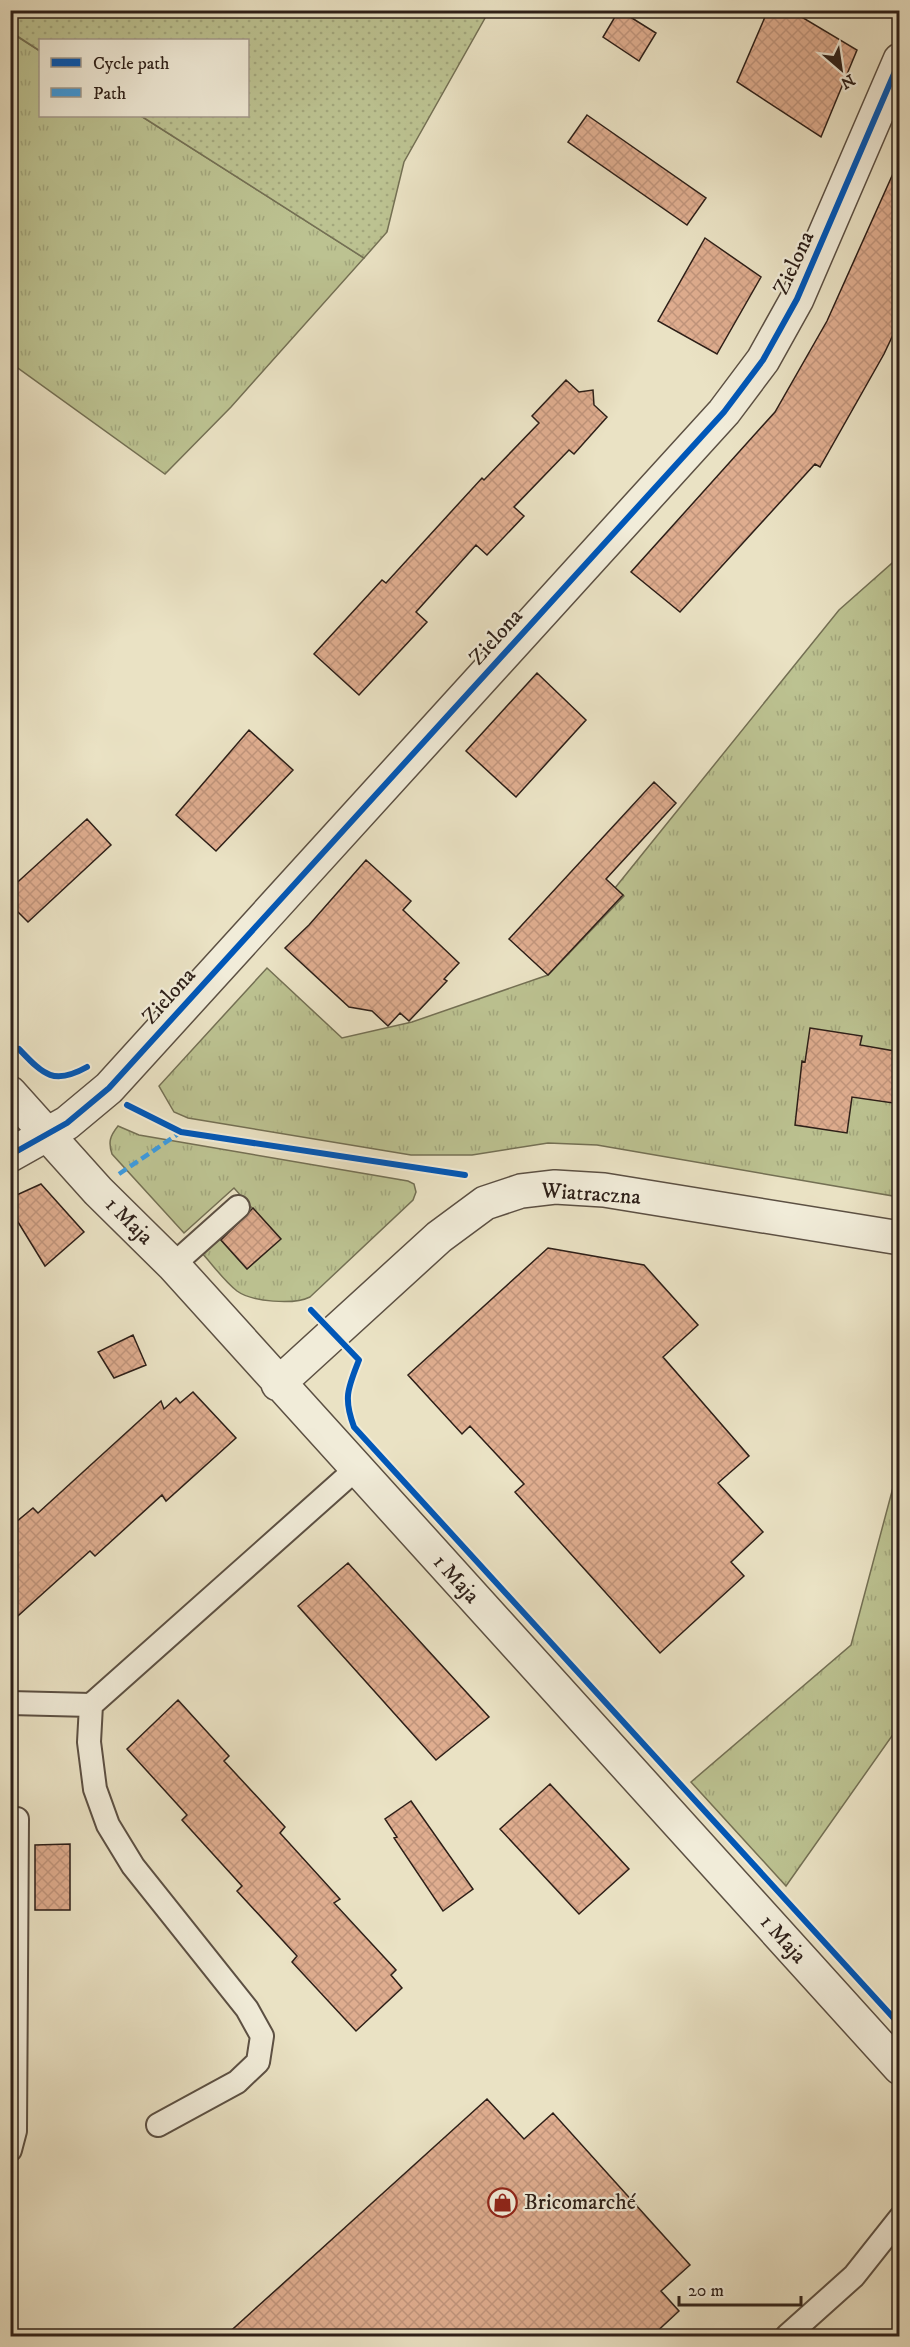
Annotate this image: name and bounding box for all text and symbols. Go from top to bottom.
legend [39,39,249,117]
north arrow [811,39,871,99]
text: Cycle path [93,53,170,75]
text: N [837,69,858,93]
text: Path [93,83,127,105]
street label: Zielona [768,226,821,299]
street label: Zielona [464,603,529,671]
street label: Zielona [137,962,202,1030]
street label: Wiatraczna [539,1177,642,1211]
street label: 1 Maja [99,1191,159,1251]
street label: 1 Maja [427,1549,486,1610]
street label: 1 Maja [754,1909,813,1970]
shop icon: Bricomarché [487,2186,519,2218]
place label: Bricomarché [524,2189,636,2216]
scale bar [679,2269,800,2307]
text: 20 m [688,2280,724,2302]

